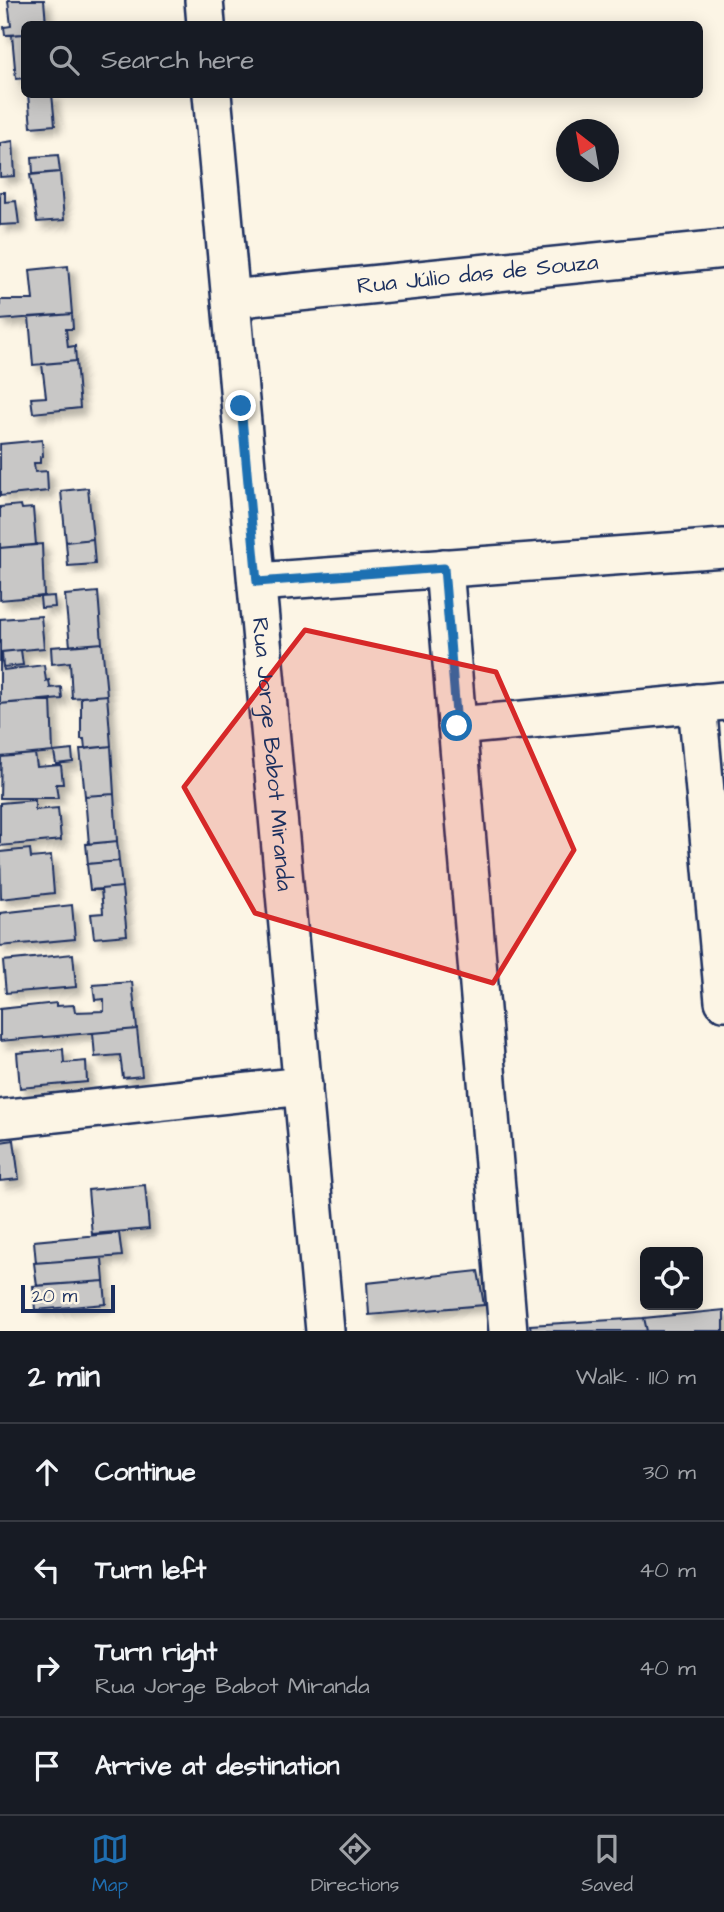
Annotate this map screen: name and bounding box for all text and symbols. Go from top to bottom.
search box [21,21,703,98]
icon: search [45,41,83,79]
text: Search here [101,42,254,78]
north arrow [556,119,619,182]
street label: Rua Júlio das de Souza [356,246,600,302]
route end [225,390,256,421]
street label: Rua Jorge Babot Miranda [244,616,301,893]
route start [441,710,472,741]
map controls [640,1247,703,1310]
button: locate [640,1247,703,1310]
scale bar [21,1282,116,1314]
text: 20 m [32,1283,77,1310]
text: 2 min [28,1356,100,1398]
text: Walk · 110 m [576,1361,696,1393]
icon: ahead [28,1453,66,1491]
text: Continue [95,1454,196,1490]
text: 30 m [643,1456,696,1488]
icon: left [28,1551,66,1589]
text: Turn left [95,1552,206,1588]
text: 40 m [639,1554,696,1586]
text: Turn right [95,1634,217,1670]
icon: right [28,1649,66,1687]
text: 40 m [639,1652,696,1684]
text: Rua Jorge Babot Miranda [95,1670,370,1702]
icon: arrive [28,1747,66,1785]
text: Arrive at destination [95,1748,340,1784]
tab: Map [91,1830,129,1899]
tab: Directions [311,1830,399,1899]
tab: Saved [581,1830,633,1899]

